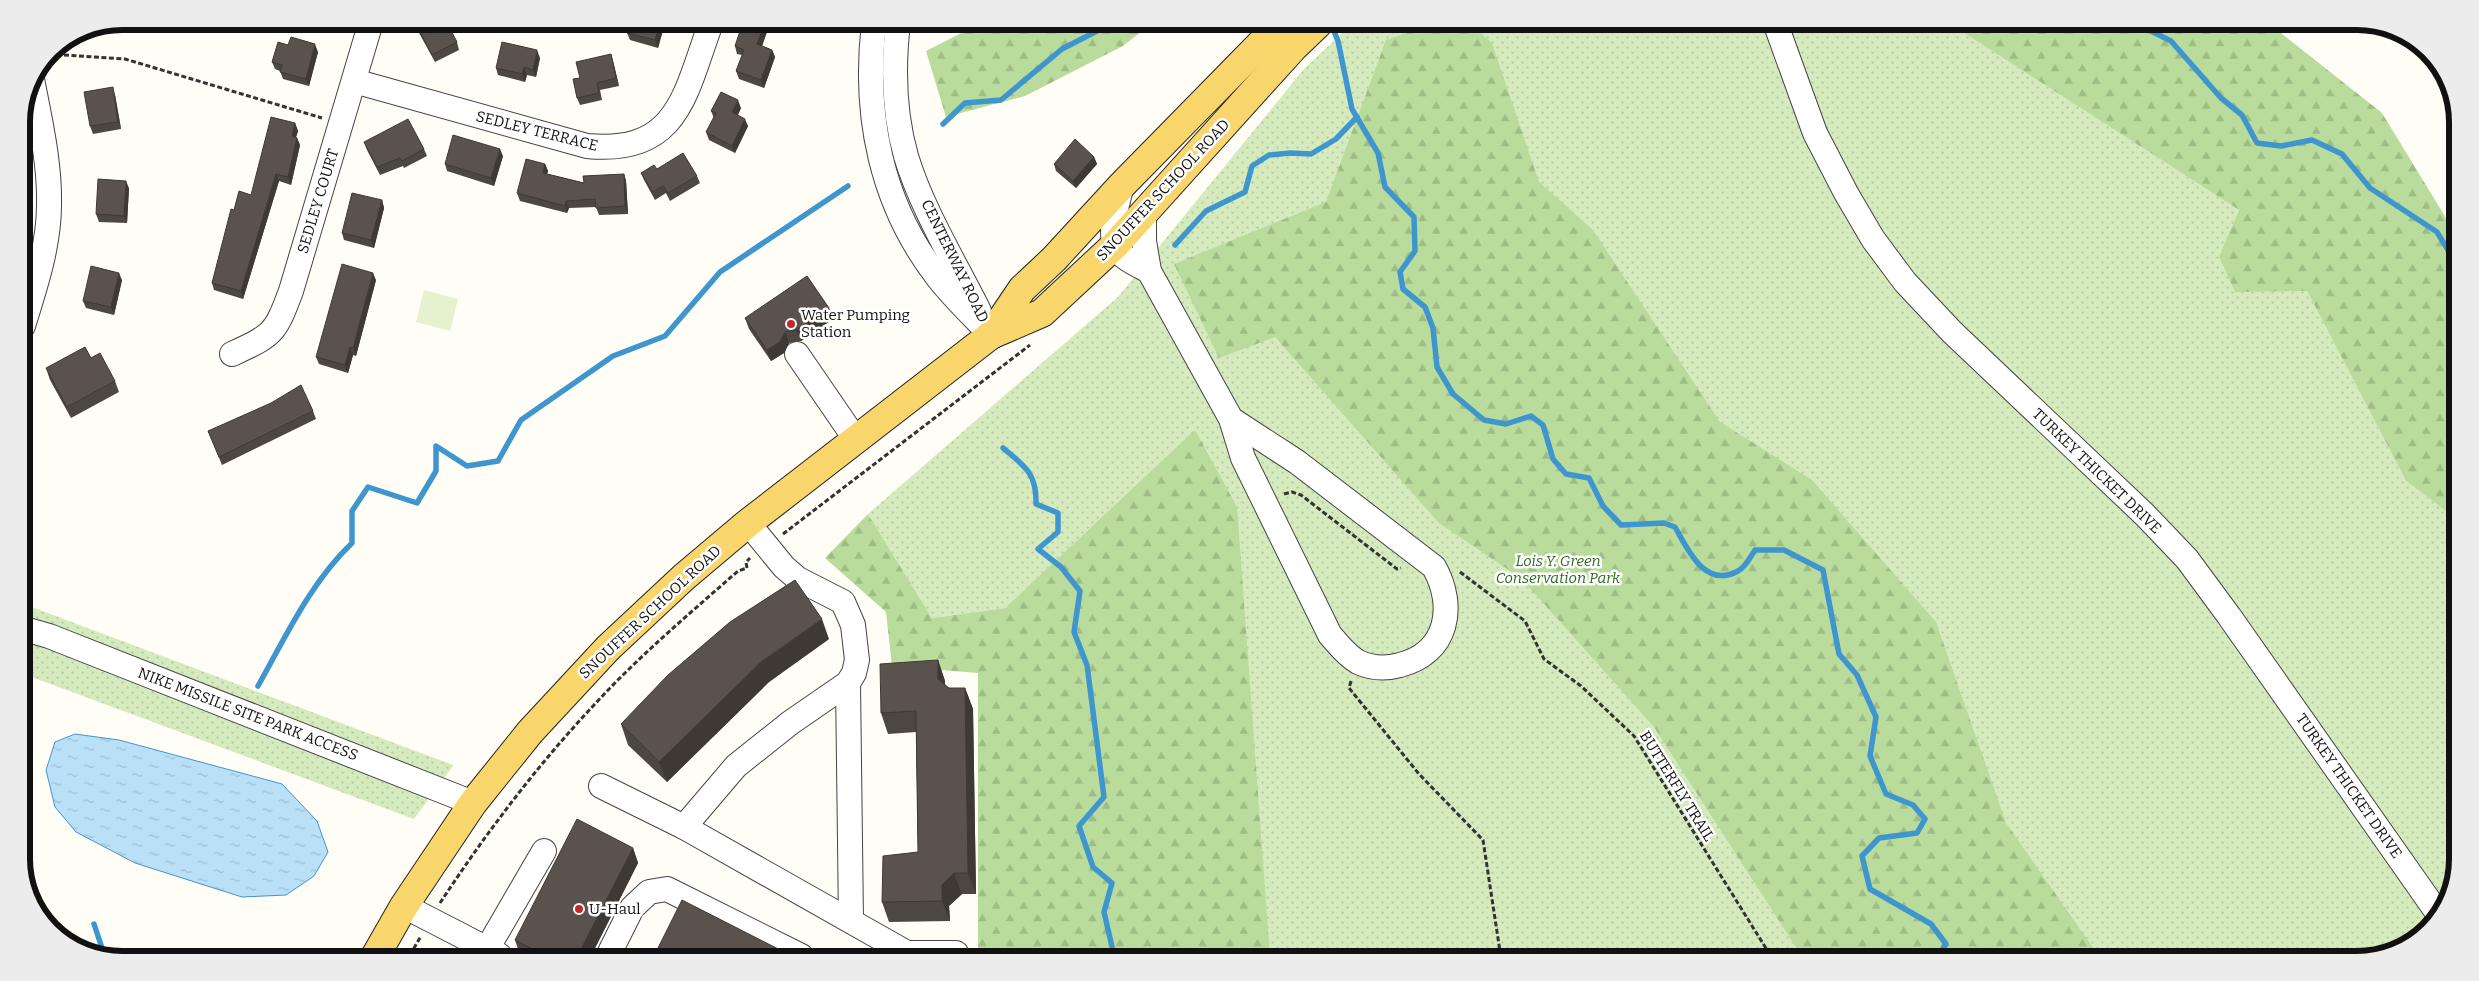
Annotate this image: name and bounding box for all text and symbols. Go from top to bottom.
street label: SEDLEY TERRACE [474,107,600,155]
street label: SNOUFFER SCHOOL ROAD [1093,115,1233,265]
street label: SEDLEY COURT [294,146,343,256]
street label: CENTERWAY ROAD [917,197,993,325]
place label: Water Pumping Station [801,306,910,341]
marker: Water Pumping Station [785,318,797,330]
street label: TURKEY THICKET DRIVE [2029,405,2165,537]
street label: SNOUFFER SCHOOL ROAD [575,542,725,682]
park label: Lois Y. Green Conservation Park [1496,552,1621,587]
street label: NIKE MISSILE SITE PARK ACCESS [135,664,361,764]
street label: TURKEY THICKET DRIVE [2292,710,2406,862]
street label: BUTTERFLY TRAIL [1636,728,1718,844]
place label: U-Haul [589,900,641,918]
marker: U-Haul [573,903,585,915]

